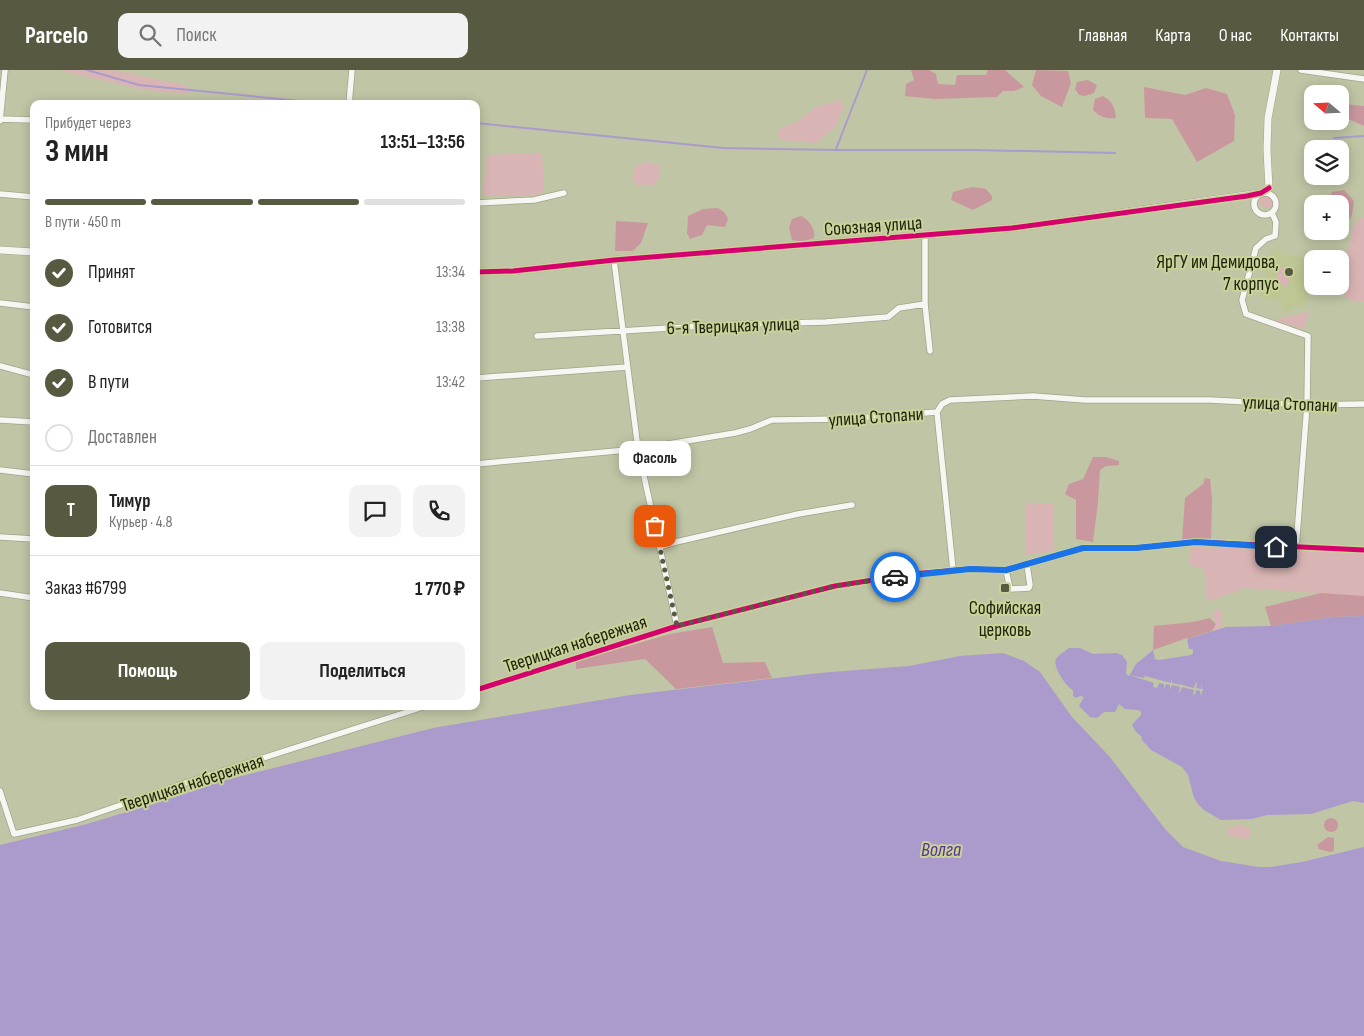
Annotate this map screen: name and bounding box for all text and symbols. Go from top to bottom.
search box [118,13,468,58]
text: Parcelo [25,21,88,50]
icon: search [136,21,164,49]
text: Поиск [176,24,216,47]
text: Главная [1078,25,1127,46]
text: Карта [1155,25,1191,46]
text: О нас [1219,25,1252,46]
text: Контакты [1280,25,1339,46]
north arrow [1304,85,1349,130]
map controls [1304,85,1349,295]
text: Прибудет через [45,114,131,133]
text: 13:51–13:56 [381,131,465,154]
text: 3 мин [45,132,109,171]
button: layers [1304,140,1349,185]
button: + [1304,195,1349,240]
street label: Союзная улица [823,212,923,241]
text: В пути · 450 m [45,213,121,232]
button: − [1304,250,1349,295]
place label: ЯрГУ им Демидова, 7 корпус [1156,251,1279,296]
icon: check [45,259,73,287]
text: Принят [88,261,135,284]
text: 13:34 [436,263,465,282]
marker: ЯрГУ им Демидова, 7 корпус [1283,266,1295,278]
street label: 6-я Тверицкая улица [666,313,800,340]
icon: check [45,314,73,342]
text: Готовится [88,316,152,339]
text: 13:38 [436,318,465,337]
icon: check [45,369,73,397]
text: В пути [88,371,129,394]
text: 13:42 [436,373,465,392]
street label: улица Стопани [1242,391,1338,418]
street label: улица Стопани [828,403,924,432]
text: Доставлен [88,426,157,449]
callout: Фасоль [619,441,691,476]
text: Фасоль [633,449,677,468]
button: chat [349,485,401,537]
button: phone [413,485,465,537]
text: Тимур [109,490,150,513]
text: Т [67,499,75,522]
pin [634,505,676,547]
icon: bag [641,512,669,540]
text: Курьер · 4.8 [109,513,173,532]
pin [1255,526,1297,568]
icon: home [1262,533,1290,561]
courier [870,552,920,602]
icon: car [881,563,909,591]
text: Заказ #6799 [45,577,127,600]
text: 1 770 ₽ [415,578,465,601]
marker: Софийская церковь [999,582,1011,594]
place label: Софийская церковь [969,597,1041,642]
street label: Тверицкая набережная [501,610,650,678]
button: Помощь [45,642,250,700]
button: Поделиться [260,642,465,700]
street label: Тверицкая набережная [118,749,267,817]
water label: Волга [921,838,961,862]

